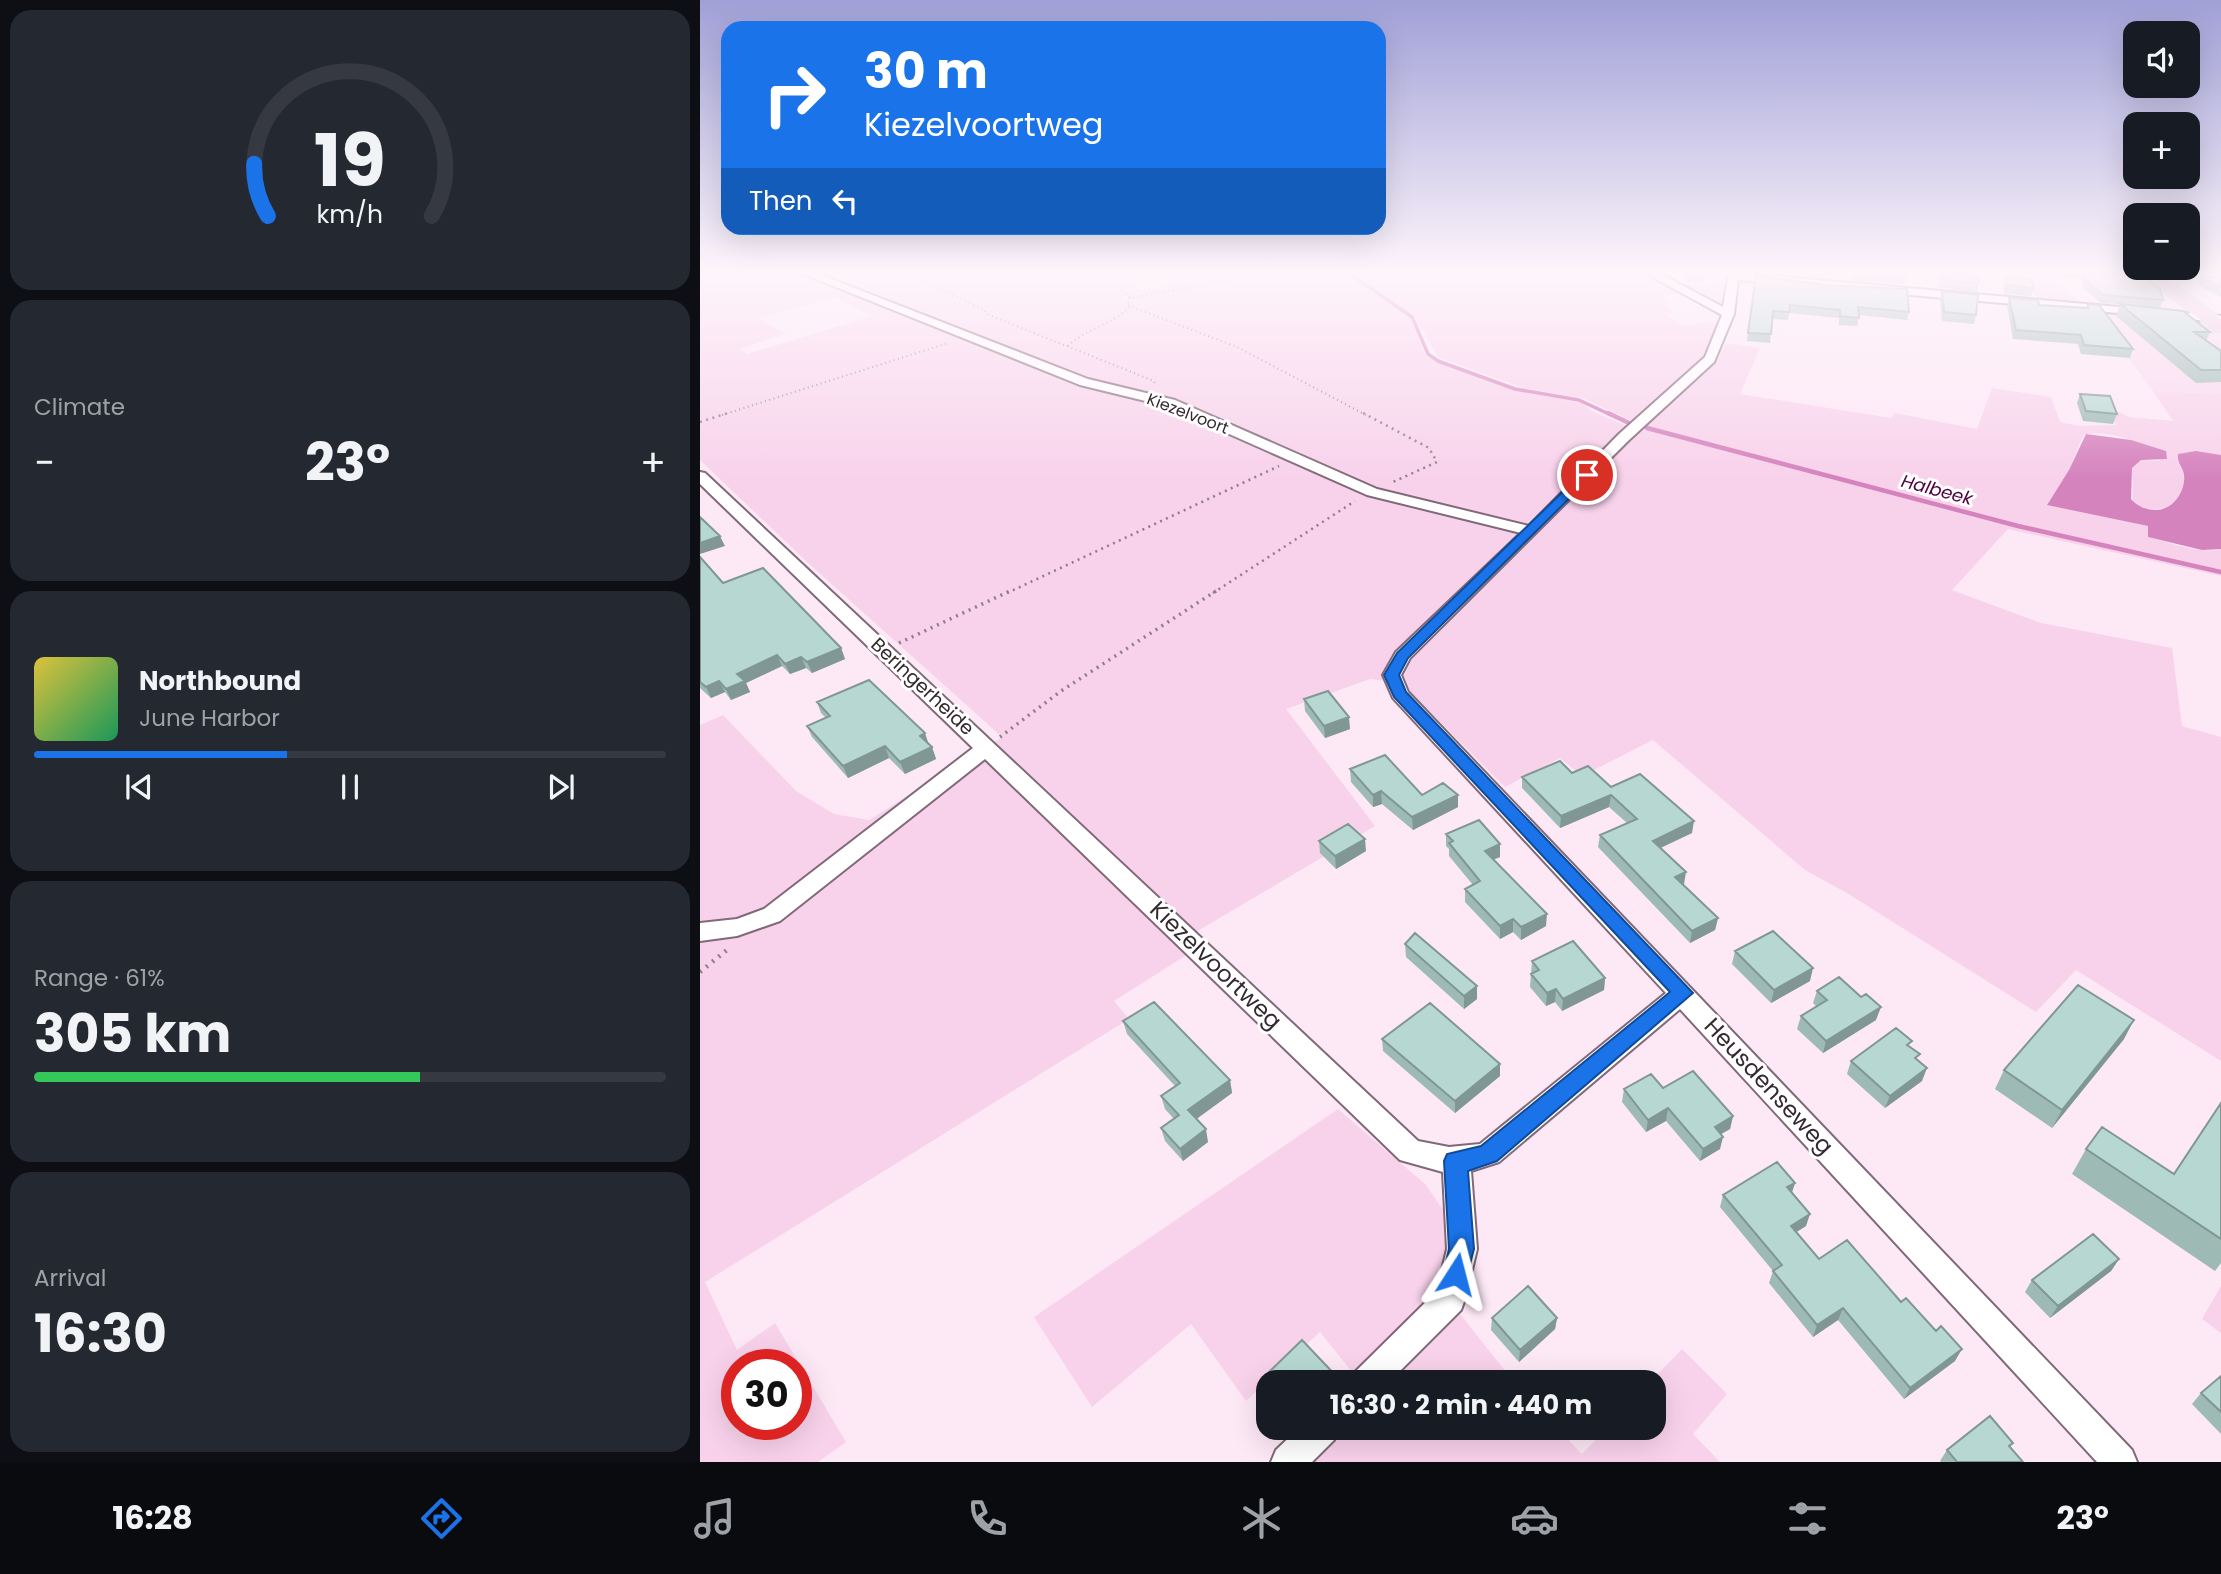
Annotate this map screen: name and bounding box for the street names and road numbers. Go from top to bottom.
street label: Kiezelvoort [1144,387,1232,440]
street label: Beringerheide [865,631,980,741]
street label: Kiezelvoortweg [1143,894,1289,1036]
street label: Heusdenseweg [1697,1011,1841,1161]

